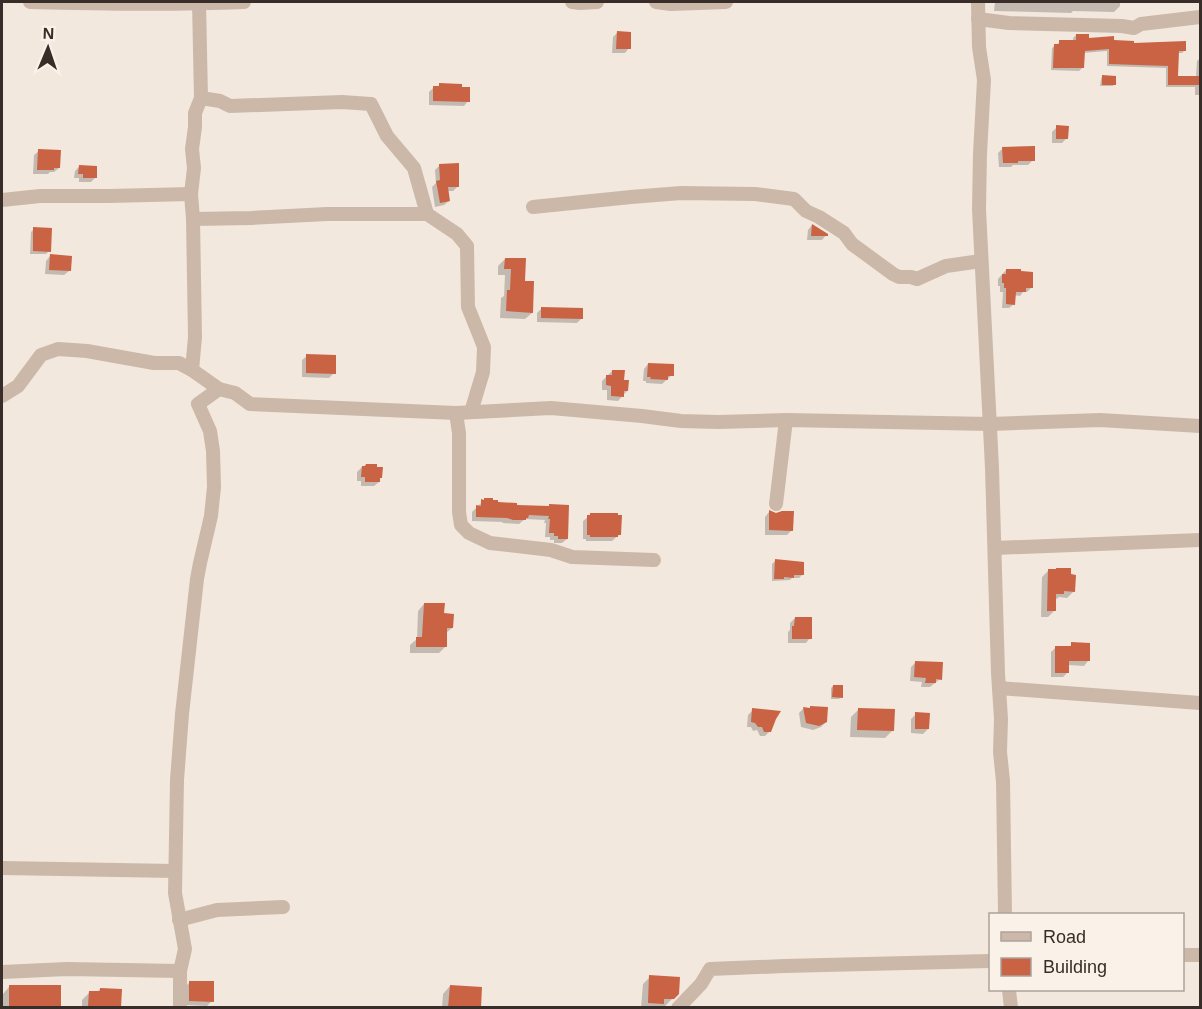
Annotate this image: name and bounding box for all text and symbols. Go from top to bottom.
north arrow [18,18,78,78]
text: N [42,25,55,42]
legend [989,913,1184,991]
text: Road [1043,927,1086,947]
text: Building [1043,957,1107,977]

